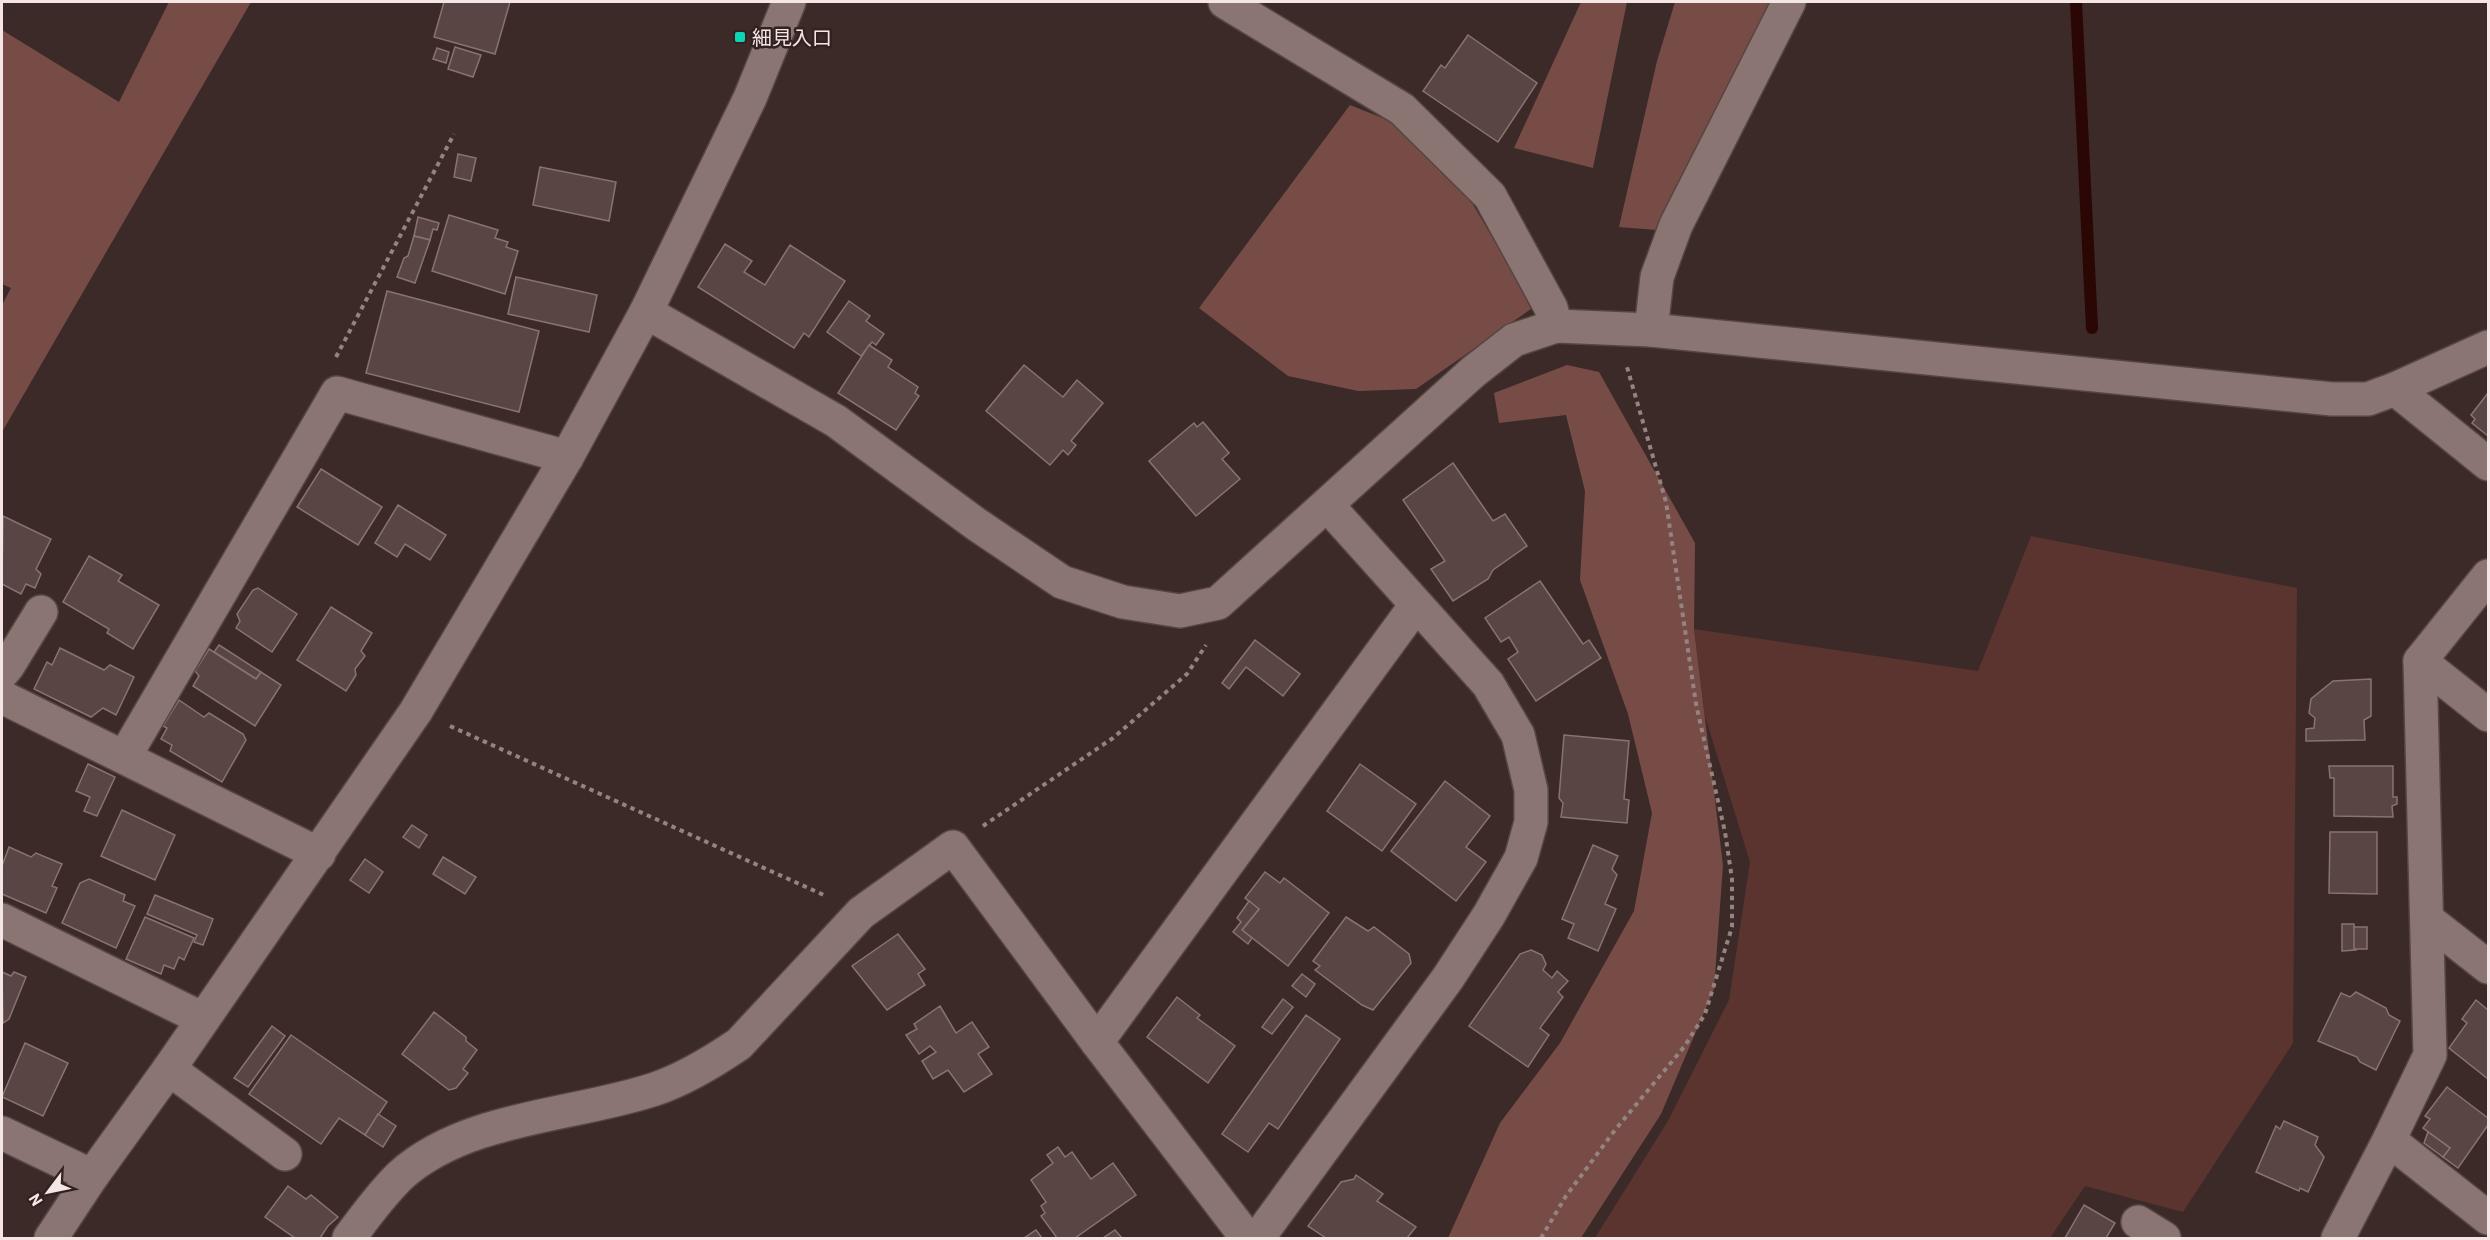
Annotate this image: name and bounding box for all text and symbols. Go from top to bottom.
place label: 細見入口 [752,25,832,49]
marker: 細見入口 [733,30,747,44]
north arrow [18,1162,78,1222]
text: N [24,1191,46,1210]

